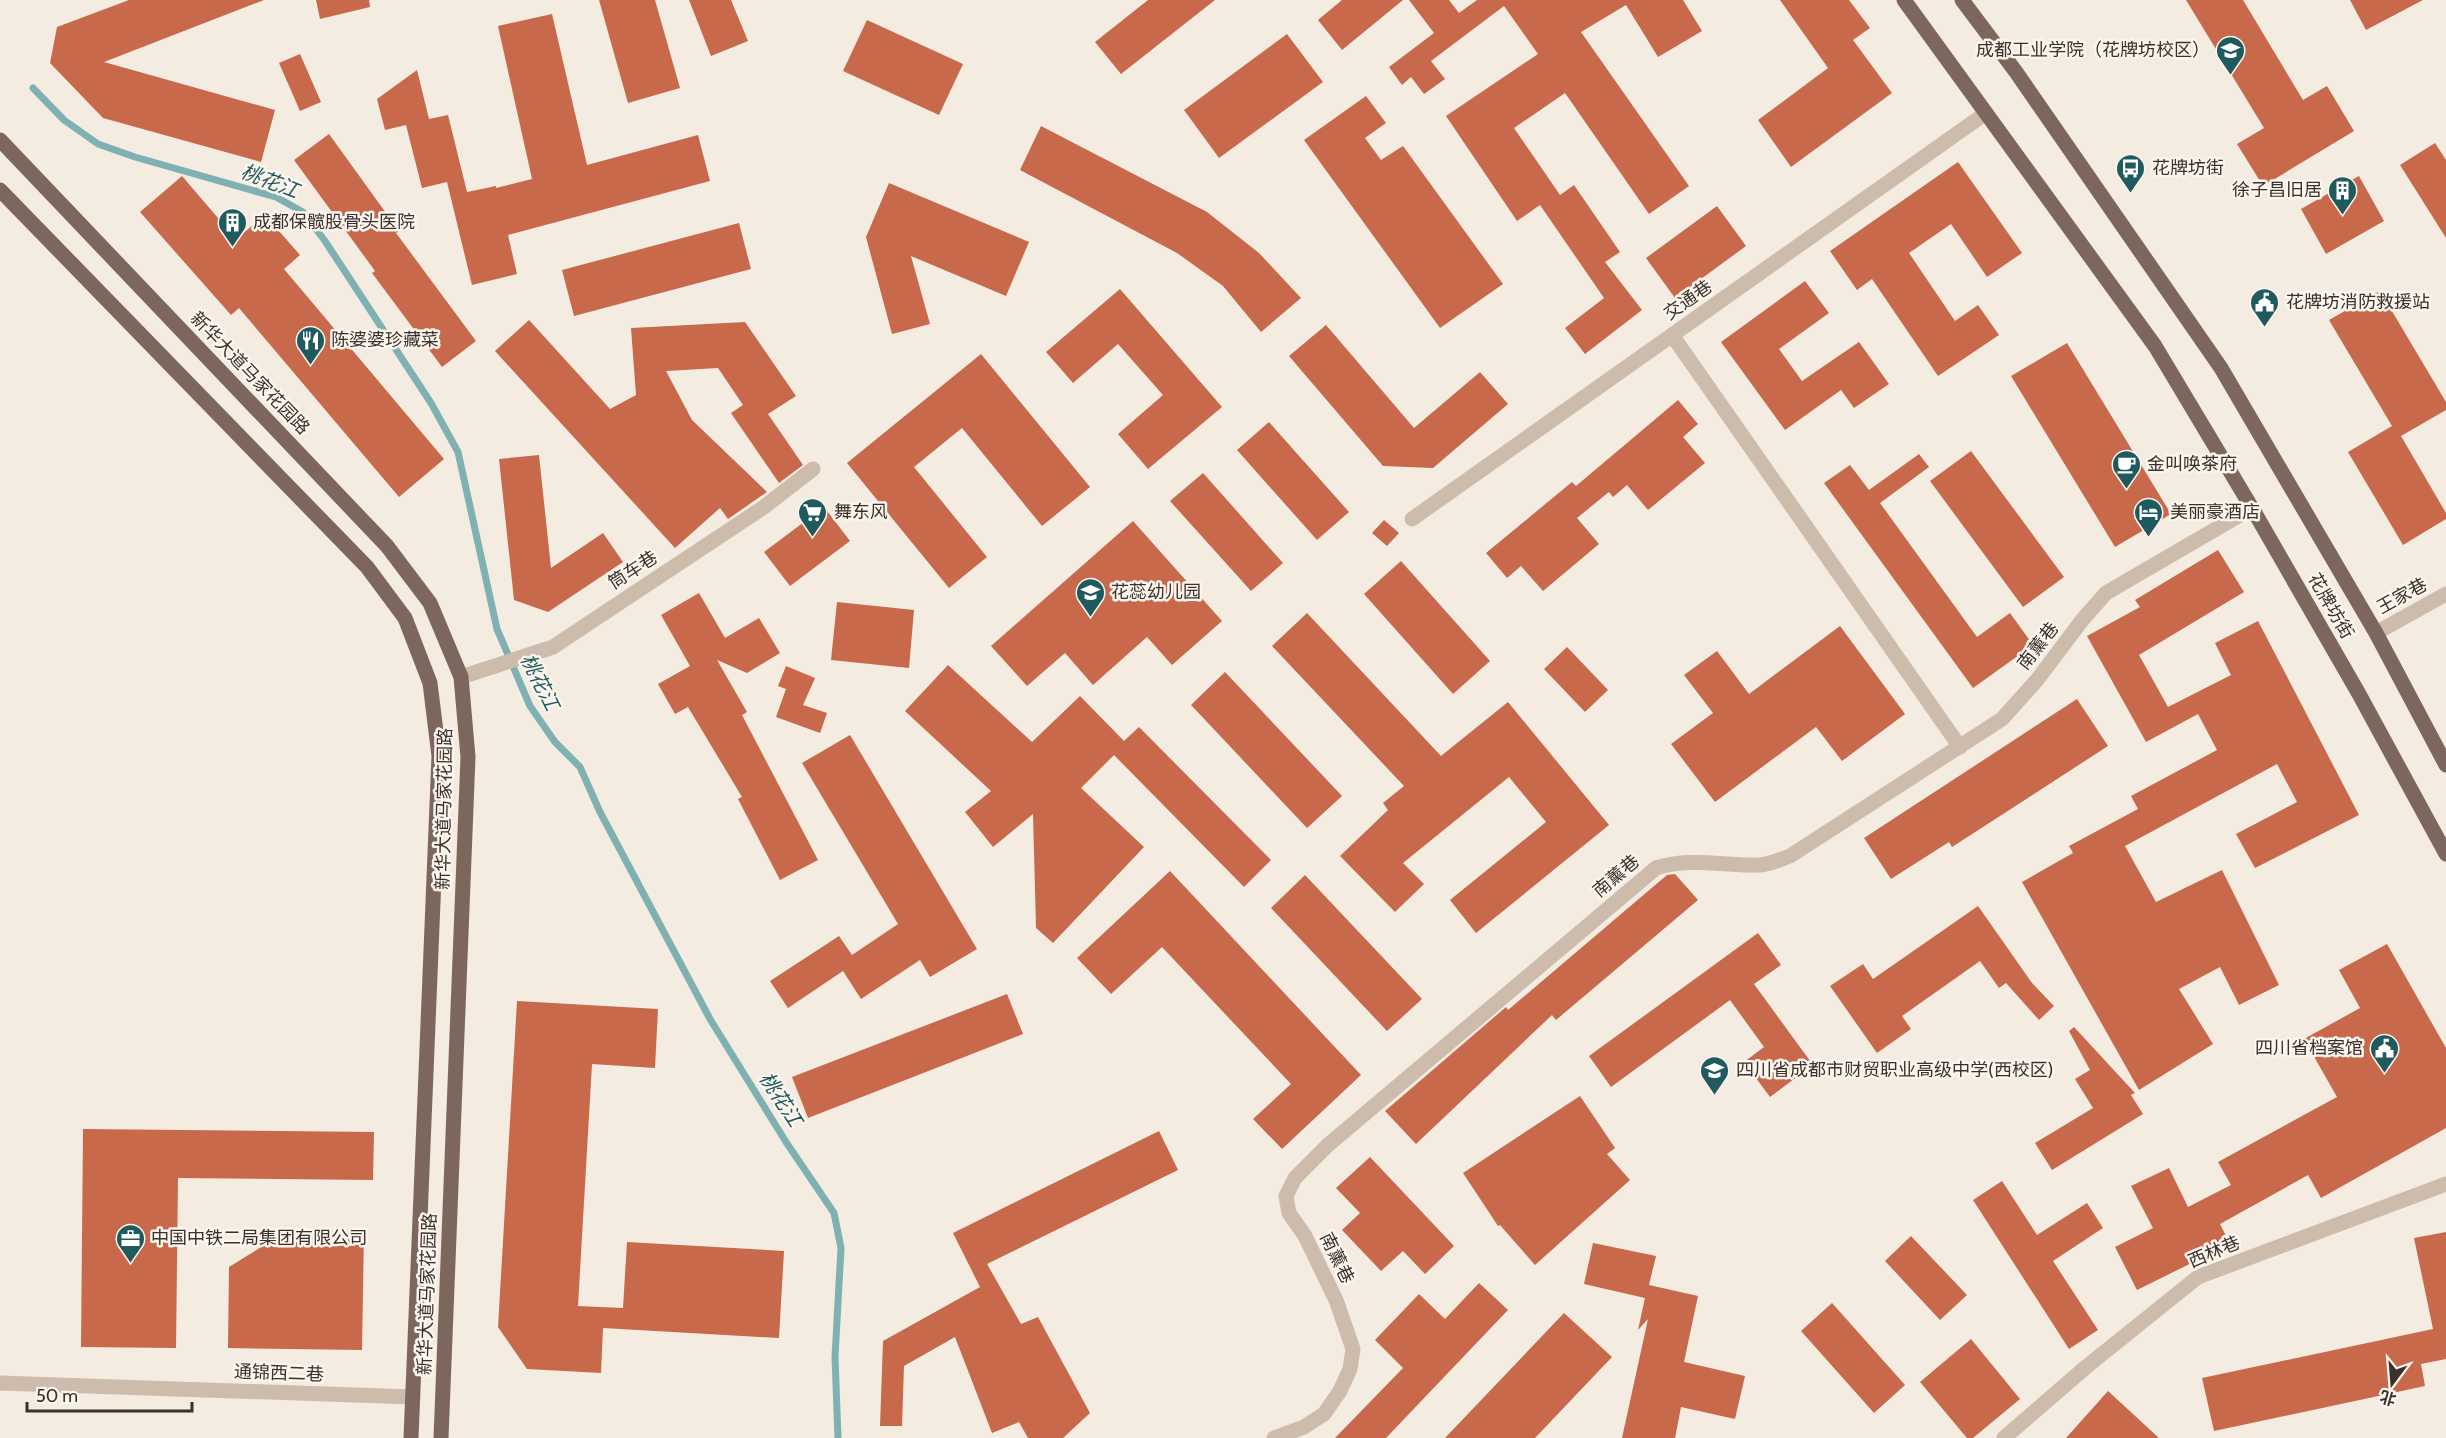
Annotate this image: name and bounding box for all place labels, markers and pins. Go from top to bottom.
school or university icon: 成都工业学院（花牌坊校区） [2215,34,2247,76]
place label: 成都工业学院（花牌坊校区） [1976,39,2210,61]
bus stop icon: 花牌坊街 [2115,152,2147,194]
place label: 花牌坊街 [2152,157,2224,179]
building icon: 徐子昌旧居 [2327,174,2359,216]
place label: 徐子昌旧居 [2232,179,2322,201]
building icon: 成都保髋股骨头医院 [216,206,248,248]
place label: 成都保髋股骨头医院 [253,211,415,233]
public building icon: 花牌坊消防救援站 [2249,286,2281,328]
place label: 花牌坊消防救援站 [2286,291,2430,313]
restaurant icon: 陈婆婆珍藏菜 [294,324,326,366]
place label: 陈婆婆珍藏菜 [331,329,439,351]
cafe icon: 金叫唤茶府 [2110,448,2142,490]
place label: 金叫唤茶府 [2147,453,2237,475]
supermarket icon: 舞东风 [797,496,829,538]
hotel icon: 美丽豪酒店 [2133,496,2165,538]
place label: 舞东风 [834,501,888,523]
place label: 美丽豪酒店 [2170,501,2260,523]
school or university icon: 花蕊幼儿园 [1074,576,1106,618]
place label: 花蕊幼儿园 [1111,581,1201,603]
public building icon: 四川省档案馆 [2368,1032,2400,1074]
place label: 四川省档案馆 [2255,1037,2363,1059]
school or university icon: 四川省成都市财贸职业高级中学(西校区) [1699,1054,1731,1096]
place label: 四川省成都市财贸职业高级中学(西校区) [1736,1059,2053,1081]
office icon: 中国中铁二局集团有限公司 [114,1222,146,1264]
place label: 中国中铁二局集团有限公司 [151,1227,367,1249]

